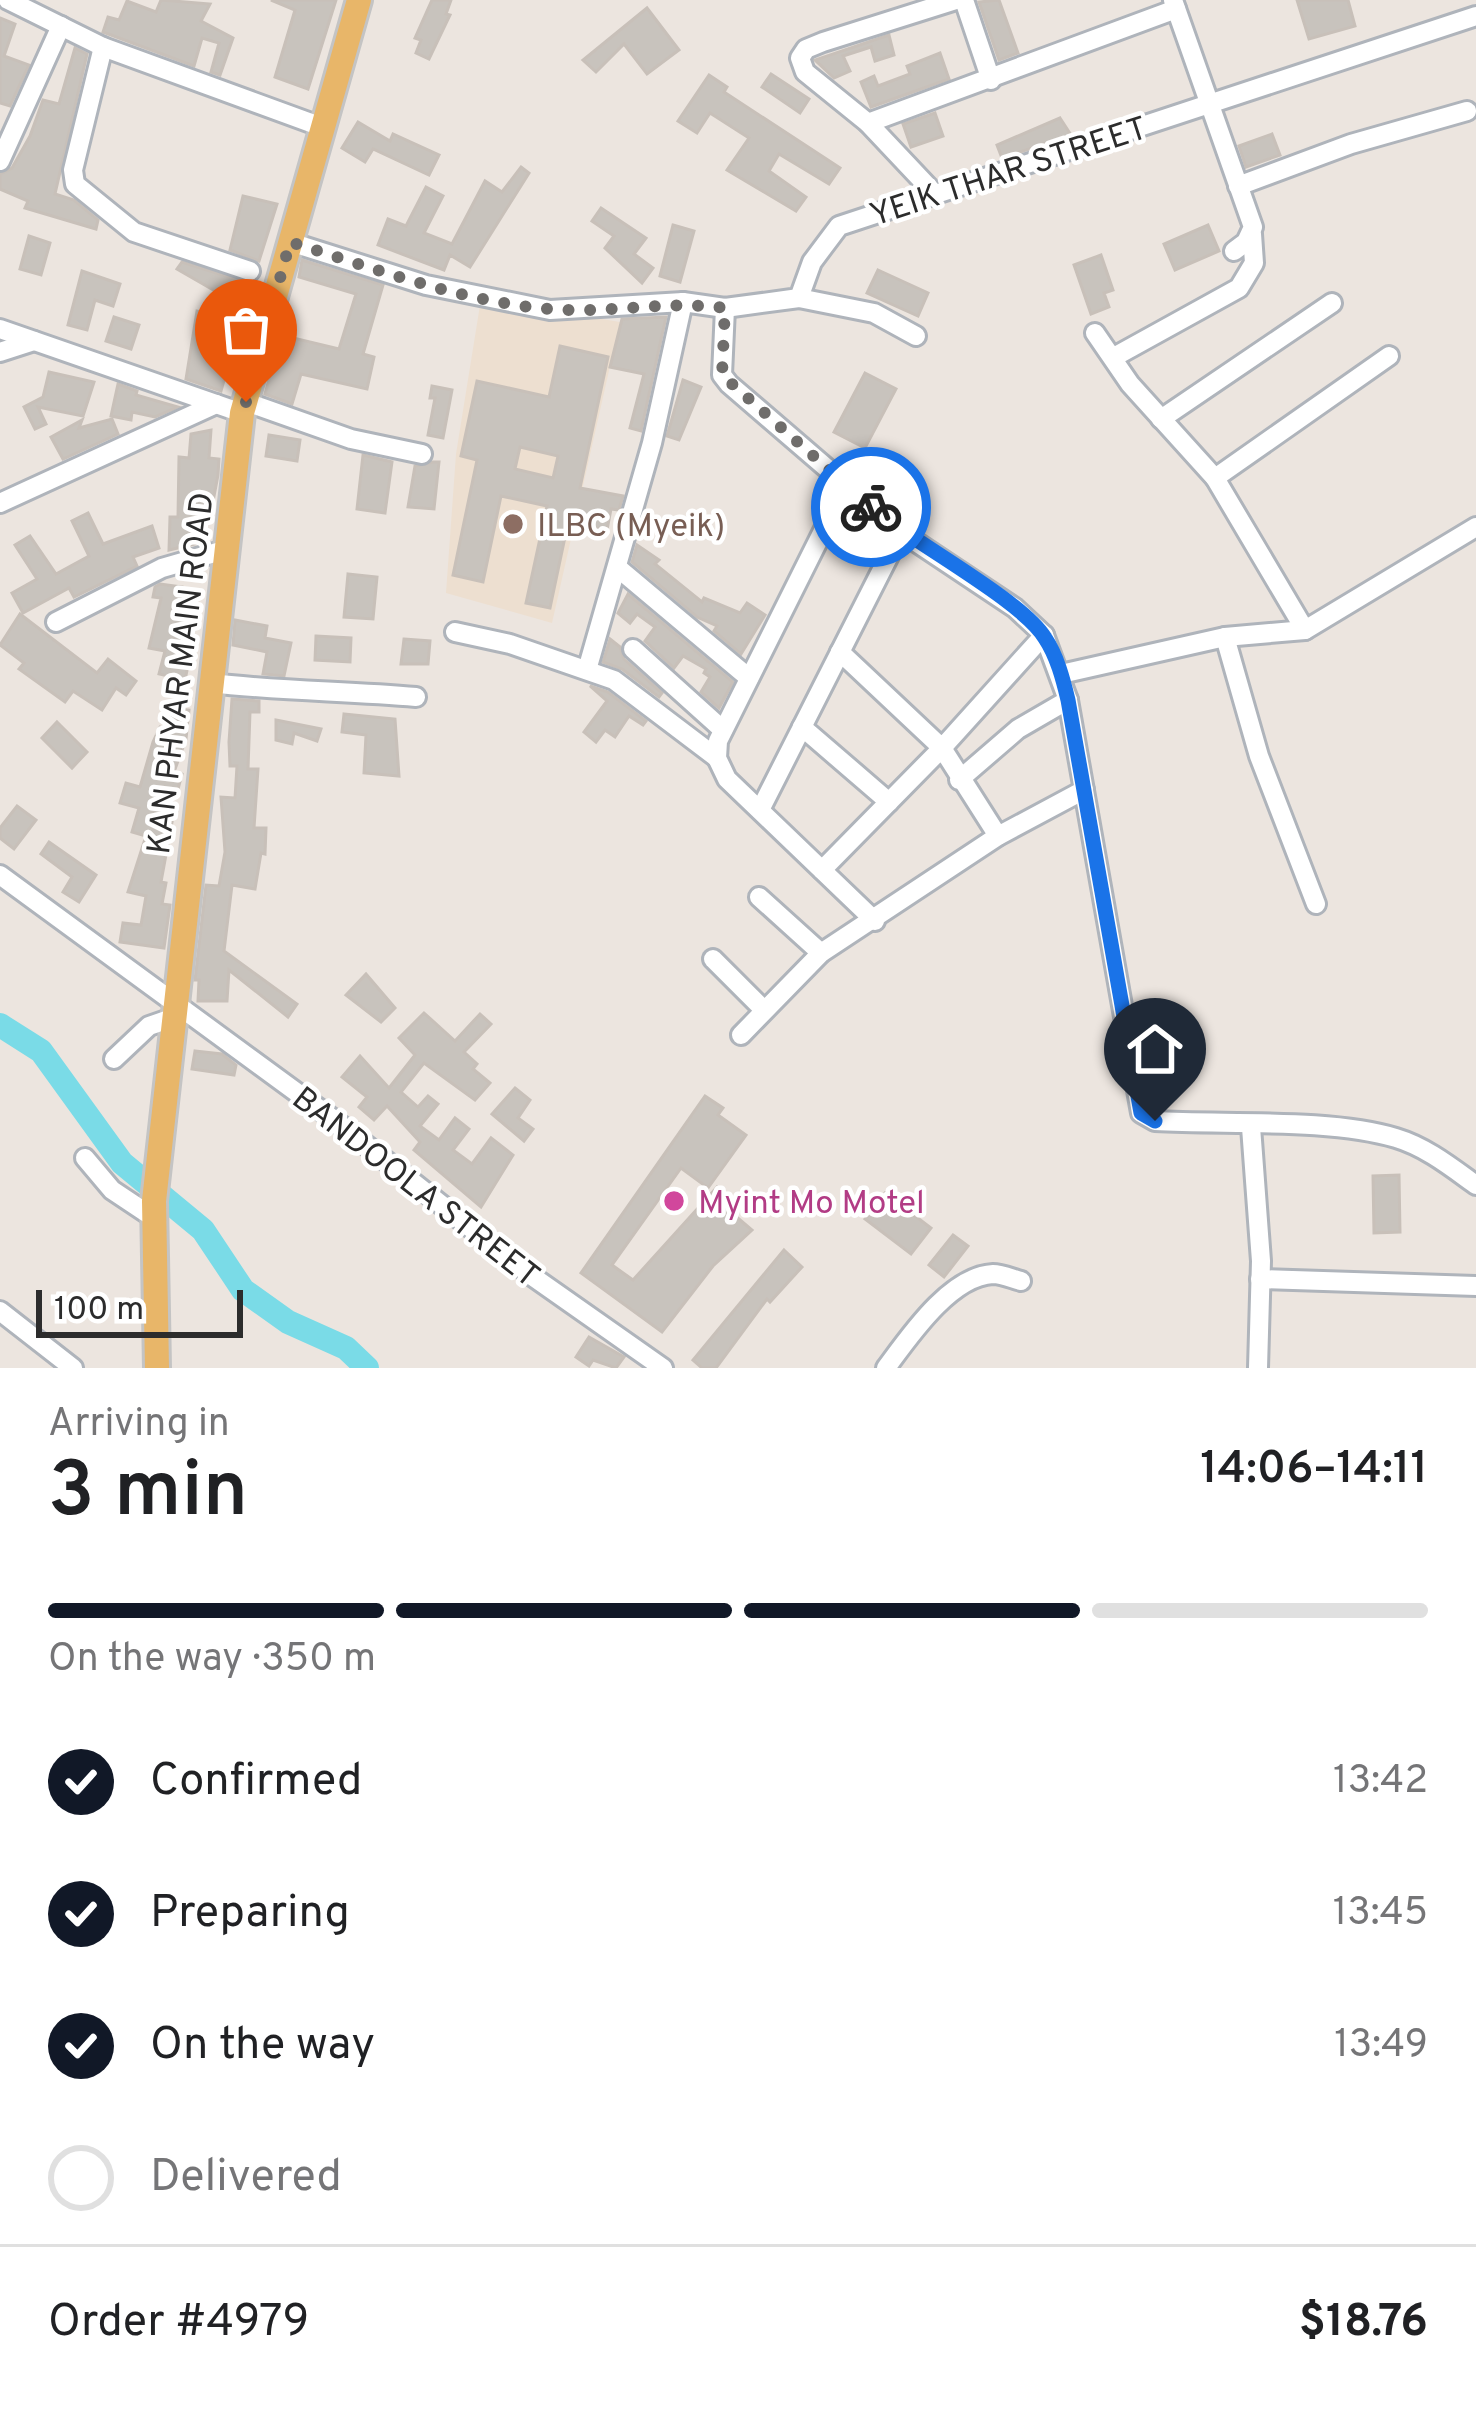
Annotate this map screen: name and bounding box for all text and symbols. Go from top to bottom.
street label: YEIK THAR STREET [865,109,1153,238]
pin [195,279,297,402]
icon: bag [213,297,279,363]
courier [811,447,931,567]
icon: bike [838,474,904,540]
street label: KAN PHYAR MAIN ROAD [140,490,226,857]
place label: ILBC (Myeik) [537,507,725,549]
marker: ILBC (Myeik) [500,511,526,537]
pin [1104,998,1206,1121]
icon: home [1122,1016,1188,1082]
street label: BANDOOLA STREET [282,1079,547,1299]
place label: Myint Mo Motel [698,1184,925,1226]
marker: Myint Mo Motel [661,1188,687,1214]
scale bar [36,1284,243,1337]
text: 100 m [54,1290,144,1332]
text: Arriving in [48,1401,230,1450]
text: 14:06–14:11 [1200,1442,1428,1499]
text: 3 min [48,1445,248,1544]
text: On the way · 350 m [48,1636,376,1685]
icon: check [48,1749,114,1815]
text: Confirmed [150,1754,362,1811]
text: 13:42 [1333,1758,1428,1807]
icon: check [48,1881,114,1947]
text: Preparing [150,1886,350,1943]
text: 13:45 [1333,1890,1428,1939]
icon: check [48,2013,114,2079]
text: On the way [150,2018,375,2075]
text: 13:49 [1334,2022,1428,2071]
text: Delivered [150,2150,342,2207]
text: Order #4979 [48,2295,309,2352]
text: $18.76 [1299,2295,1428,2352]

